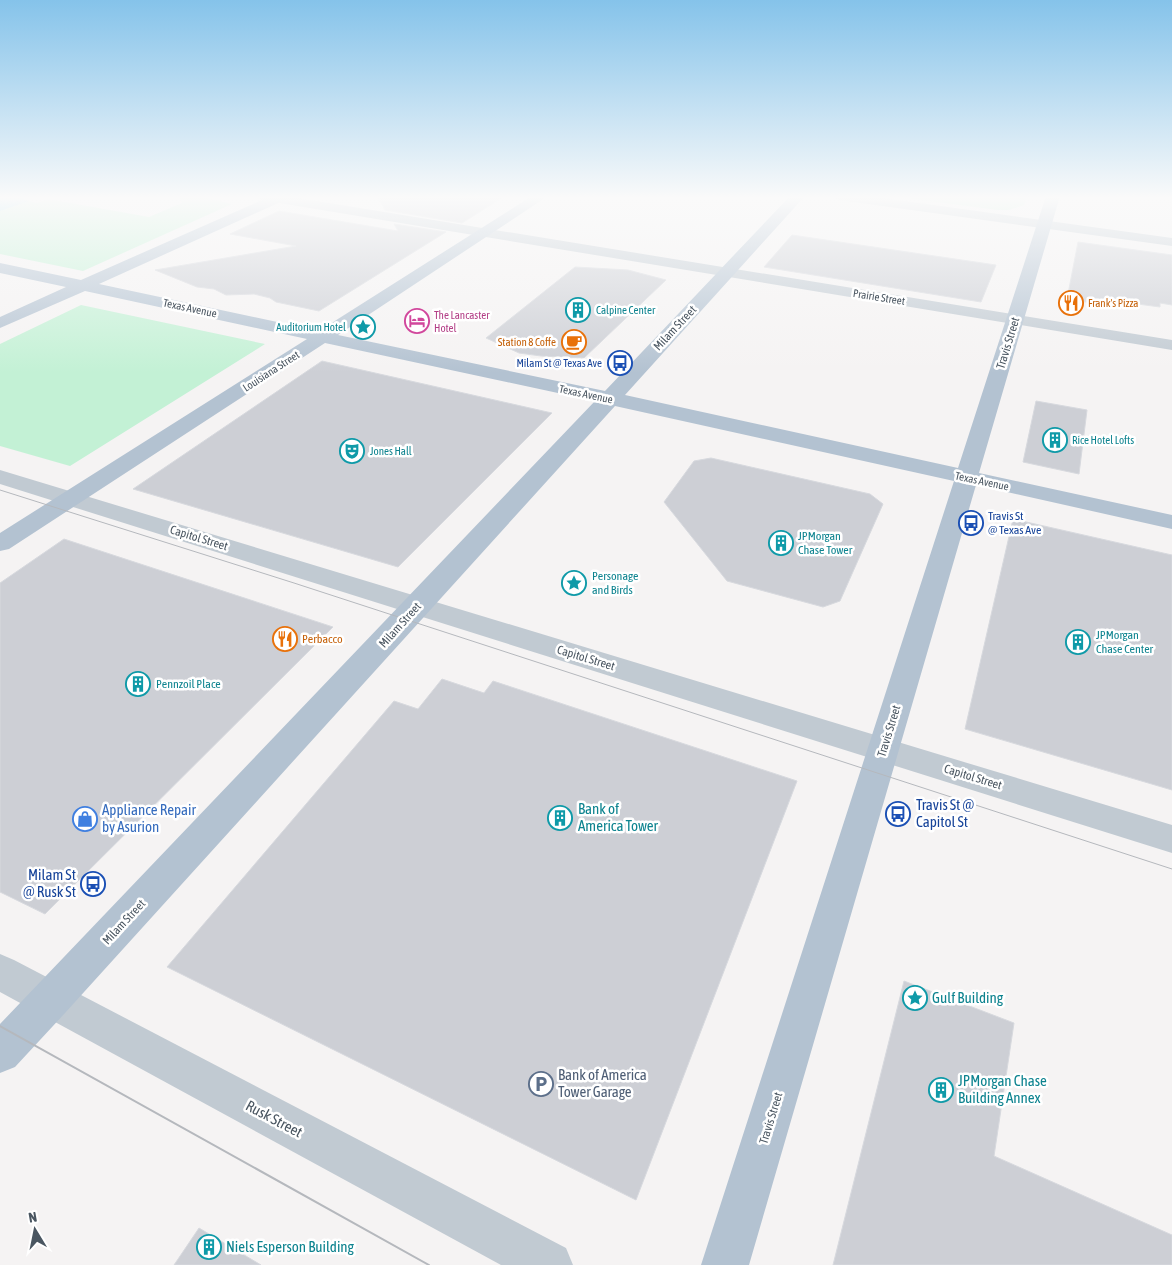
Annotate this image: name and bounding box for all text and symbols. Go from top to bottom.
street label: Prairie Street [852,287,906,307]
restaurant icon: Frank's Pizza [1058,290,1084,316]
street label: Texas Avenue [162,296,218,320]
building icon: Calpine Center [565,297,591,323]
place label: Frank's Pizza [1088,297,1138,309]
street label: Milam Street [651,302,700,353]
place label: Calpine Center [596,304,656,316]
hotel icon: The Lancaster Hotel [404,308,430,334]
place label: The Lancaster Hotel [434,309,490,334]
place icon: Auditorium Hotel [350,314,376,340]
street label: Travis Street [994,315,1023,371]
place label: Auditorium Hotel [276,321,346,333]
cafe icon: Station 8 Coffe [561,329,587,355]
place label: Station 8 Coffe [498,336,556,348]
street label: Louisiana Street [241,348,301,394]
bus stop icon: Milam St @ Texas Ave [607,350,633,376]
place label: Milam St @ Texas Ave [516,357,602,369]
street label: Texas Avenue [558,382,614,406]
building icon: Rice Hotel Lofts [1042,427,1068,453]
place label: Rice Hotel Lofts [1072,434,1134,446]
theatre icon: Jones Hall [339,438,365,464]
place label: Jones Hall [370,445,412,457]
street label: Texas Avenue [954,469,1010,493]
place label: Travis St @ Texas Ave [988,509,1041,537]
bus stop icon: Travis St @ Texas Ave [958,510,984,536]
street label: Capitol Street [168,523,230,554]
place label: JPMorgan Chase Tower [798,529,853,557]
building icon: JPMorgan Chase Tower [768,530,794,556]
place label: Personage and Birds [592,569,638,597]
place icon: Personage and Birds [561,570,587,596]
street label: Milam Street [376,599,424,651]
restaurant icon: Perbacco [272,626,298,652]
place label: JPMorgan Chase Center [1096,628,1154,656]
building icon: JPMorgan Chase Center [1065,629,1091,655]
place label: Perbacco [302,632,343,646]
street label: Capitol Street [555,643,617,674]
building icon: Pennzoil Place [125,671,151,697]
place label: Pennzoil Place [156,677,221,691]
street label: Travis Street [875,703,904,759]
street label: Capitol Street [942,762,1004,793]
place label: Travis St @ Capitol St [916,796,974,830]
place label: Bank of America Tower [578,800,659,834]
place label: Appliance Repair by Asurion [102,801,197,835]
bus stop icon: Travis St @ Capitol St [885,801,911,827]
building icon: Bank of America Tower [547,805,573,831]
shop icon: Appliance Repair by Asurion [72,806,98,832]
place label: Milam St @ Rusk St [23,866,76,900]
bus stop icon: Milam St @ Rusk St [80,871,106,897]
street label: Milam Street [100,896,149,947]
place icon: Gulf Building [902,985,928,1011]
place label: Gulf Building [932,989,1004,1006]
place label: Bank of America Tower Garage [558,1066,647,1100]
parking icon: Bank of America Tower Garage [528,1071,554,1097]
place label: JPMorgan Chase Building Annex [958,1072,1047,1106]
building icon: JPMorgan Chase Building Annex [928,1077,954,1103]
street label: Travis Street [757,1090,786,1146]
street label: Rusk Street [243,1097,305,1141]
north arrow [10,1205,60,1255]
text: N [27,1209,38,1226]
building icon: Niels Esperson Building [196,1234,222,1260]
place label: Niels Esperson Building [226,1238,355,1255]

